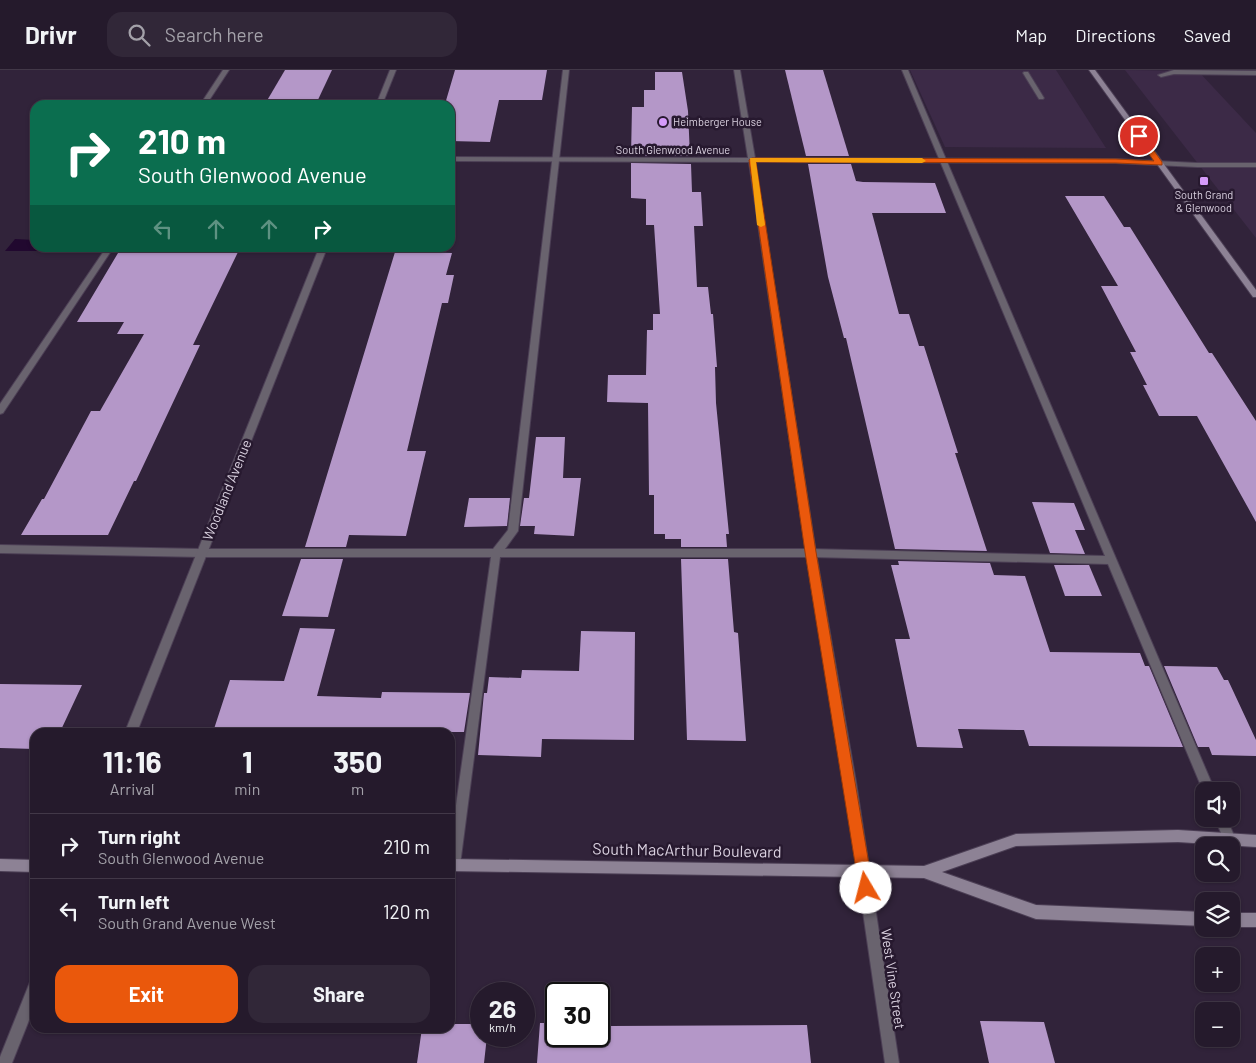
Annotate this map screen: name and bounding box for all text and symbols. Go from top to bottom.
search box [107,12,457,57]
text: Drivr [25,20,77,49]
icon: search [125,21,153,49]
text: Search here [165,23,264,46]
text: Map [1015,24,1047,46]
text: Directions [1075,24,1156,46]
text: Saved [1184,24,1231,46]
place label: Heimberger House [673,115,762,128]
pin [1118,115,1160,157]
marker: Heimberger House [657,116,669,128]
text: 210 m [138,119,226,161]
icon: right [55,120,120,185]
icon: arrive [1125,122,1153,150]
street label: South Glenwood Avenue [616,143,730,156]
text: South Glenwood Avenue [138,161,367,187]
marker: South Grand & Glenwood [1198,175,1210,187]
place label: South Grand & Glenwood [1175,188,1233,214]
icon: left [149,215,177,243]
icon: ahead [202,215,230,243]
icon: ahead [255,215,283,243]
icon: right [308,215,336,243]
street label: Woodland Avenue [199,437,255,543]
text: 11:16 [103,743,162,779]
text: 1 [242,743,253,779]
text: 350 [333,743,382,779]
text: Arrival [110,779,155,798]
text: min [234,779,260,798]
text: m [351,779,364,798]
map controls [1195,782,1240,1047]
button: sound [1195,782,1240,827]
text: Turn right [98,825,180,848]
icon: right [55,832,83,860]
text: 210 m [383,835,430,858]
button: search [1195,837,1240,882]
street label: South MacArthur Boulevard [592,838,782,861]
text: South Glenwood Avenue [98,848,264,867]
position arrow [839,861,891,913]
text: Turn left [98,890,169,913]
button: layers [1195,892,1240,937]
icon: left [55,897,83,925]
text: 120 m [383,900,430,923]
text: South Grand Avenue West [98,913,276,932]
street label: West Vine Street [878,928,909,1030]
button: + [1195,947,1240,992]
button: Exit [55,965,238,1023]
button: Share [248,965,430,1023]
speed limit sign: 30 [545,982,610,1047]
text: 26 [489,993,516,1023]
button: − [1195,1002,1240,1047]
text: km/h [489,1020,516,1034]

